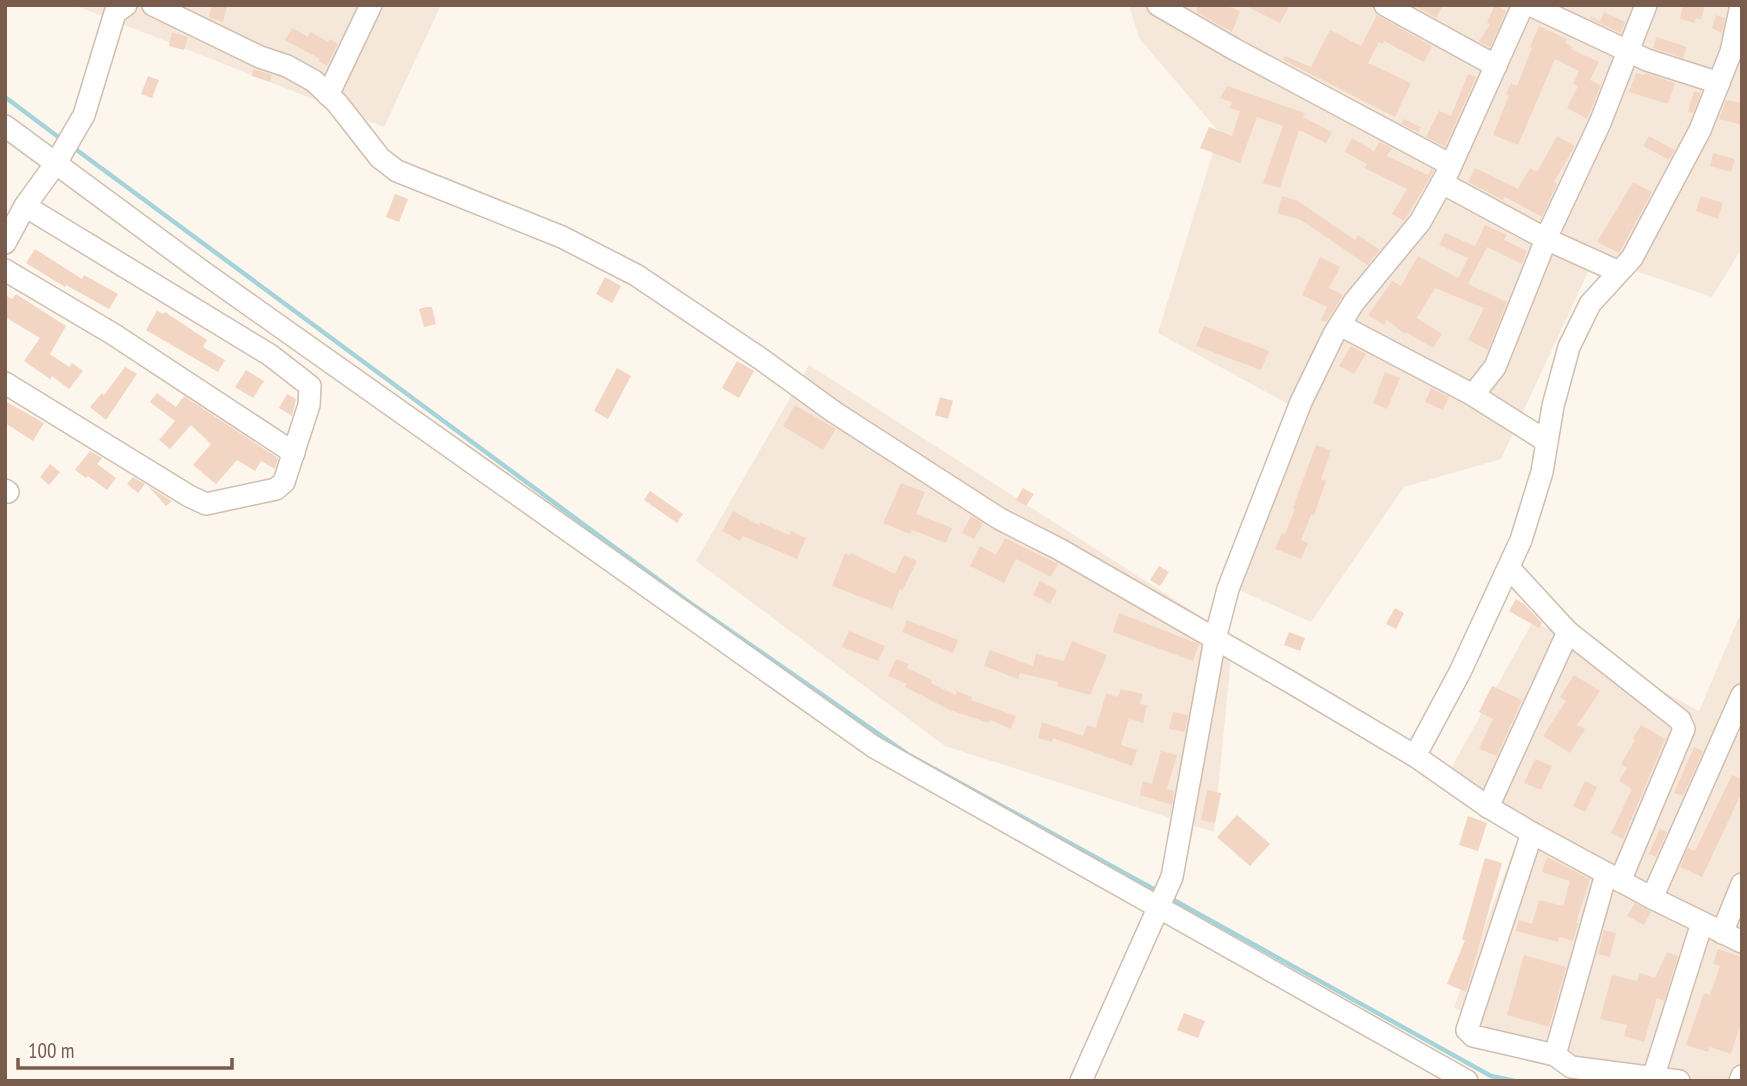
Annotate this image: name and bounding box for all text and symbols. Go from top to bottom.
scale bar [18,1026,231,1070]
text: 100 m [28,1037,74,1064]

